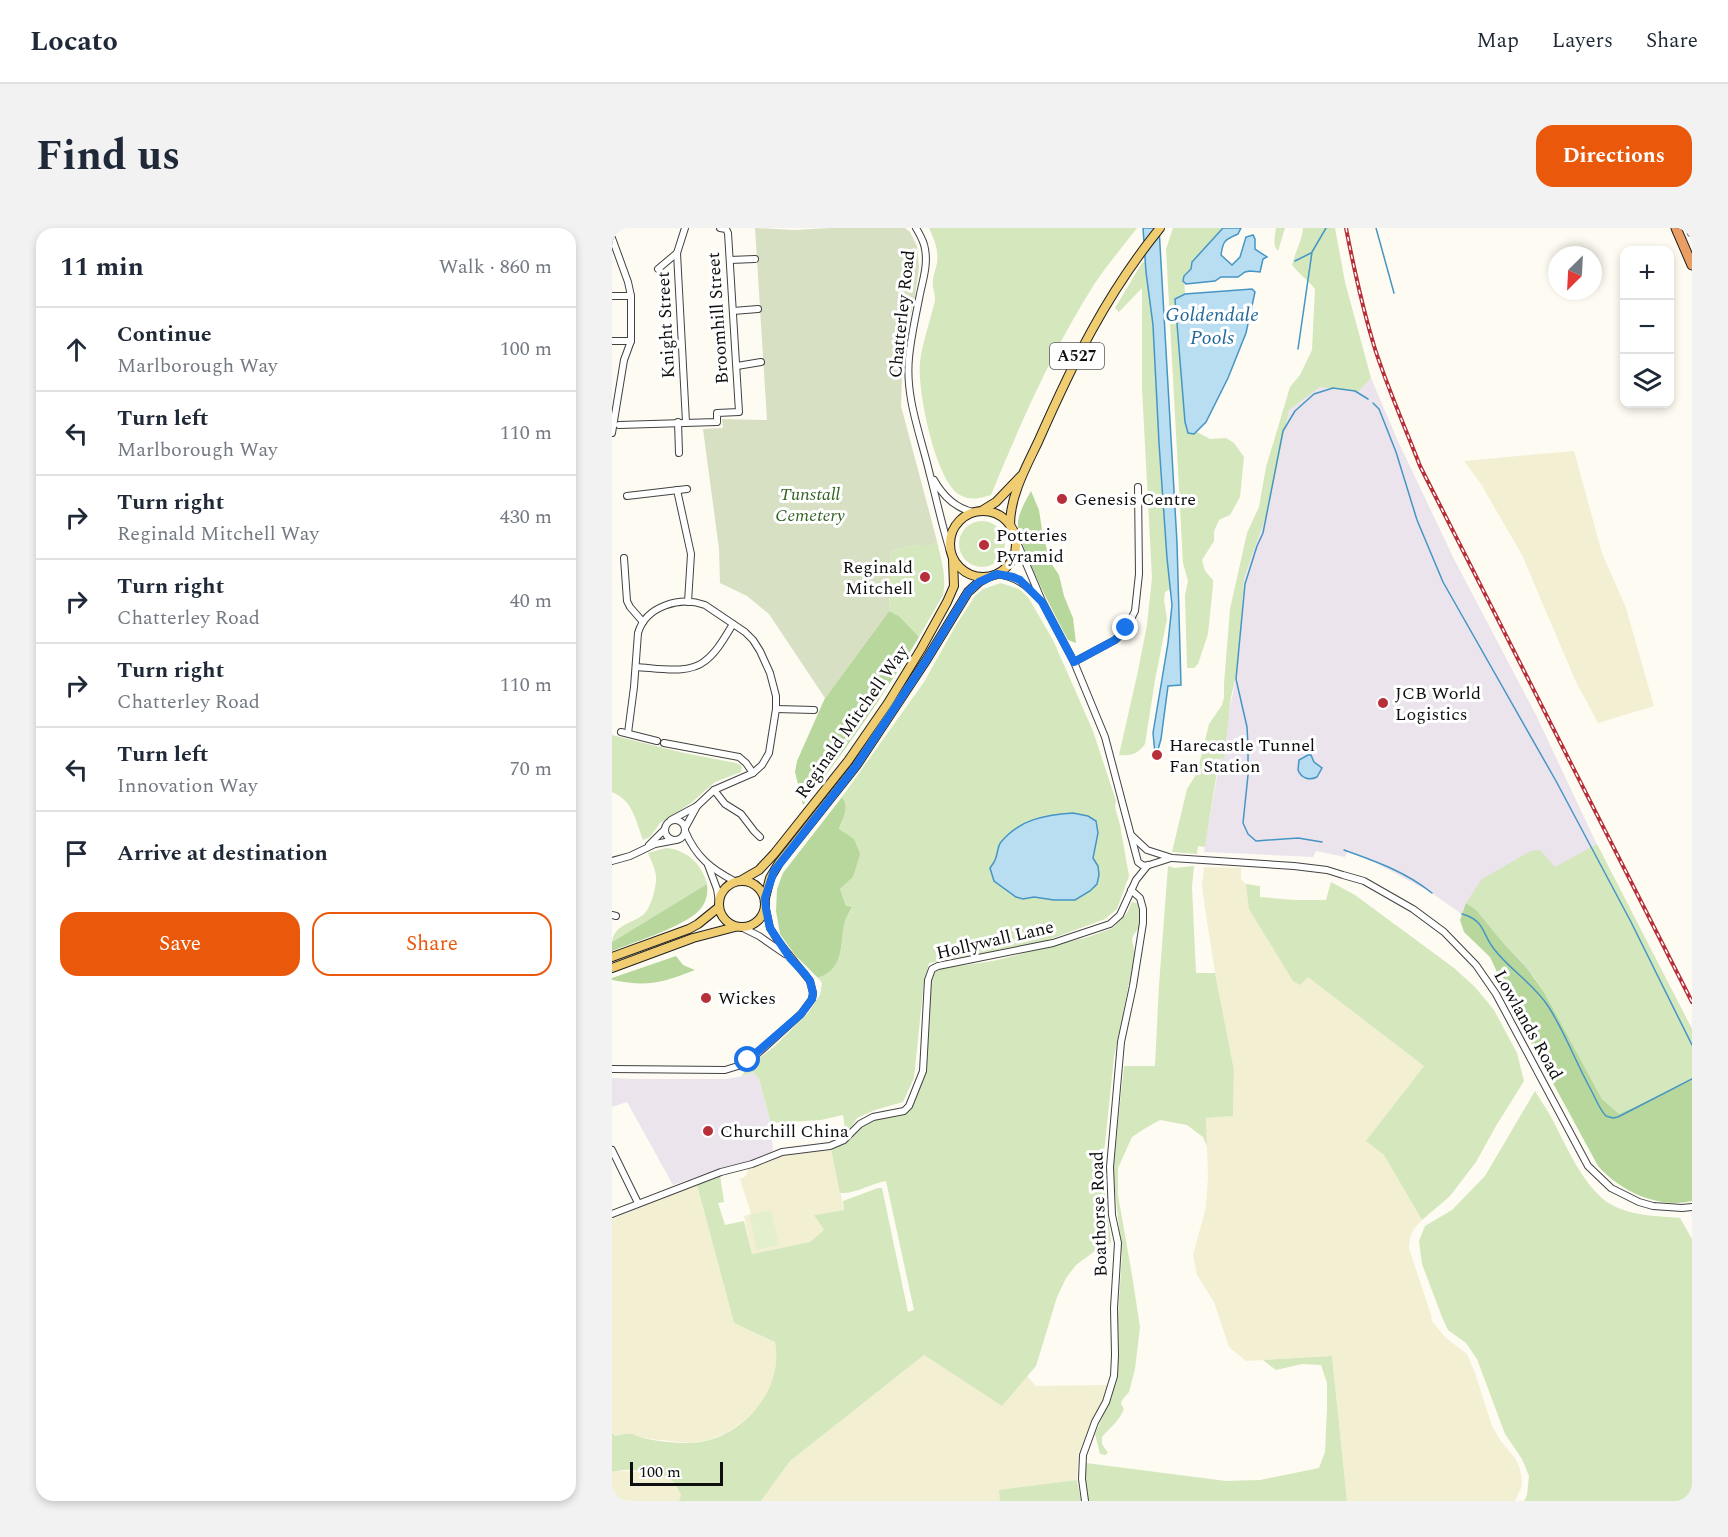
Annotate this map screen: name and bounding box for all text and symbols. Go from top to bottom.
text: Locato [30,20,118,63]
text: Map [1477,25,1519,57]
text: Layers [1552,25,1613,57]
text: Share [1646,25,1698,57]
text: Find us [36,125,180,188]
button: Directions [1536,125,1692,187]
north arrow [1548,246,1602,300]
map controls [1620,246,1674,408]
button: + [1620,246,1674,300]
text: 11 min [60,247,144,287]
street label: Chatterley Road [882,249,922,379]
street label: Broomhill Street [700,251,736,385]
text: Walk · 860 m [439,252,552,282]
street label: Knight Street [650,271,682,379]
water label: Goldendale Pools [1165,300,1259,353]
button: − [1620,300,1674,354]
text: Continue [117,318,212,351]
icon: ahead [60,333,93,366]
text: 100 m [500,334,552,364]
road number: A527 [1050,343,1104,369]
text: Marlborough Way [117,351,278,381]
button: layers [1620,354,1674,408]
text: Turn left [117,402,209,435]
icon: left [60,417,93,450]
text: 110 m [500,418,552,448]
text: Marlborough Way [117,435,278,465]
park label: Tunstall Cemetery [775,481,845,529]
text: Turn right [117,486,224,519]
place label: Genesis Centre [1074,486,1196,513]
marker: Genesis Centre [1055,492,1069,506]
icon: right [60,501,93,534]
text: 430 m [500,502,552,532]
text: Reginald Mitchell Way [117,519,319,549]
place label: Potteries Pyramid [996,522,1068,570]
marker: Potteries Pyramid [977,538,991,552]
place label: Reginald Mitchell [842,554,913,602]
text: Turn right [117,570,224,603]
marker: Reginald Mitchell [918,570,932,584]
icon: right [60,585,93,618]
text: 40 m [510,586,552,616]
text: Chatterley Road [117,603,260,633]
route end [1112,614,1138,640]
street label: Reginald Mitchell Way [789,639,916,804]
text: Turn right [117,654,224,687]
icon: right [60,669,93,702]
text: 110 m [500,670,552,700]
place label: JCB World Logistics [1395,680,1481,728]
text: Chatterley Road [117,687,260,717]
marker: JCB World Logistics [1376,696,1390,710]
place label: Harecastle Tunnel Fan Station [1169,732,1315,780]
text: Turn left [117,738,209,771]
marker: Harecastle Tunnel Fan Station [1150,748,1164,762]
icon: left [60,753,93,786]
text: 70 m [510,754,552,784]
text: Innovation Way [117,771,258,801]
icon: arrive [60,837,93,870]
text: Arrive at destination [117,837,328,870]
button: Save [60,912,300,976]
button: Share [312,912,552,976]
street label: Hollywall Lane [933,913,1057,967]
street label: Lowlands Road [1487,965,1569,1085]
place label: Wickes [718,985,776,1012]
marker: Wickes [699,991,713,1005]
route start [734,1046,760,1072]
place label: Churchill China [720,1118,849,1145]
marker: Churchill China [701,1124,715,1138]
street label: Boathorse Road [1083,1151,1115,1277]
scale bar [630,1459,723,1486]
text: 100 m [639,1460,681,1484]

